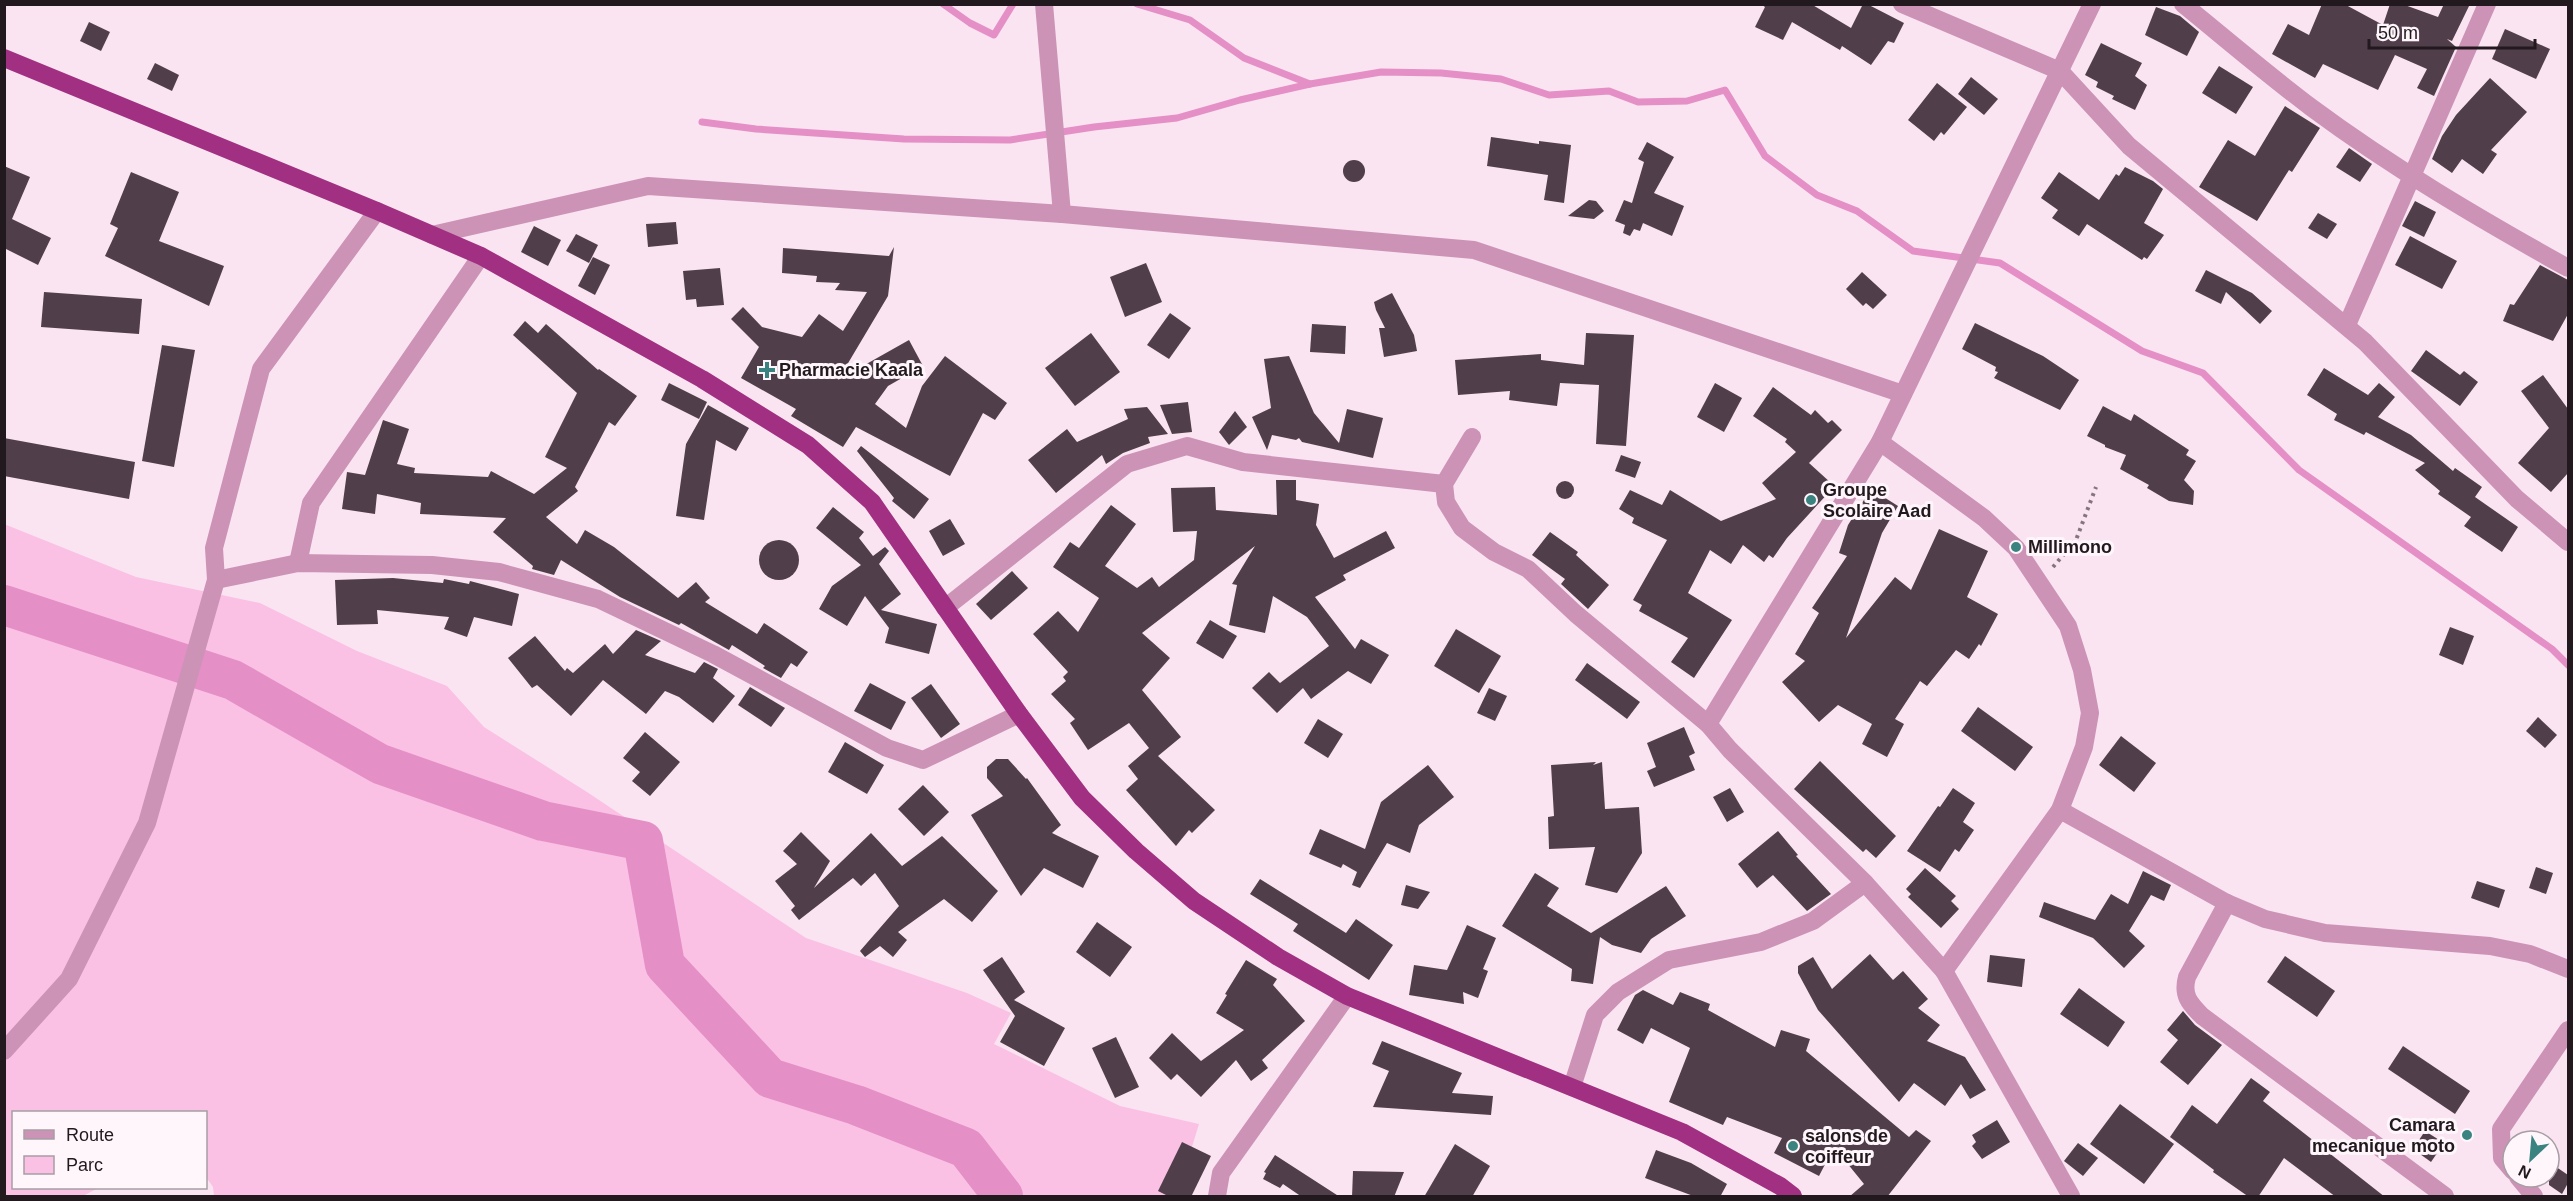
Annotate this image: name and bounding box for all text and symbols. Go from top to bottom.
scale bar [2369,12,2536,50]
text: 50 m [2378,23,2418,43]
place label: Pharmacie Kaala [779,360,924,380]
marker: Pharmacie Kaala [760,363,774,377]
place label: Groupe Scolaire Aad [1823,480,1931,521]
marker: Groupe Scolaire Aad [1804,493,1818,507]
place label: Millimono [2028,537,2112,557]
marker: Millimono [2009,540,2023,554]
legend [12,1111,207,1189]
place label: Camara mecanique moto [2312,1115,2456,1156]
text: Route [66,1125,114,1145]
place label: salons de coiffeur [1805,1126,1888,1167]
marker: Camara mecanique moto [2460,1128,2474,1142]
north arrow [2501,1129,2561,1189]
marker: salons de coiffeur [1786,1139,1800,1153]
text: Parc [66,1155,103,1175]
text: N [2516,1162,2534,1182]

